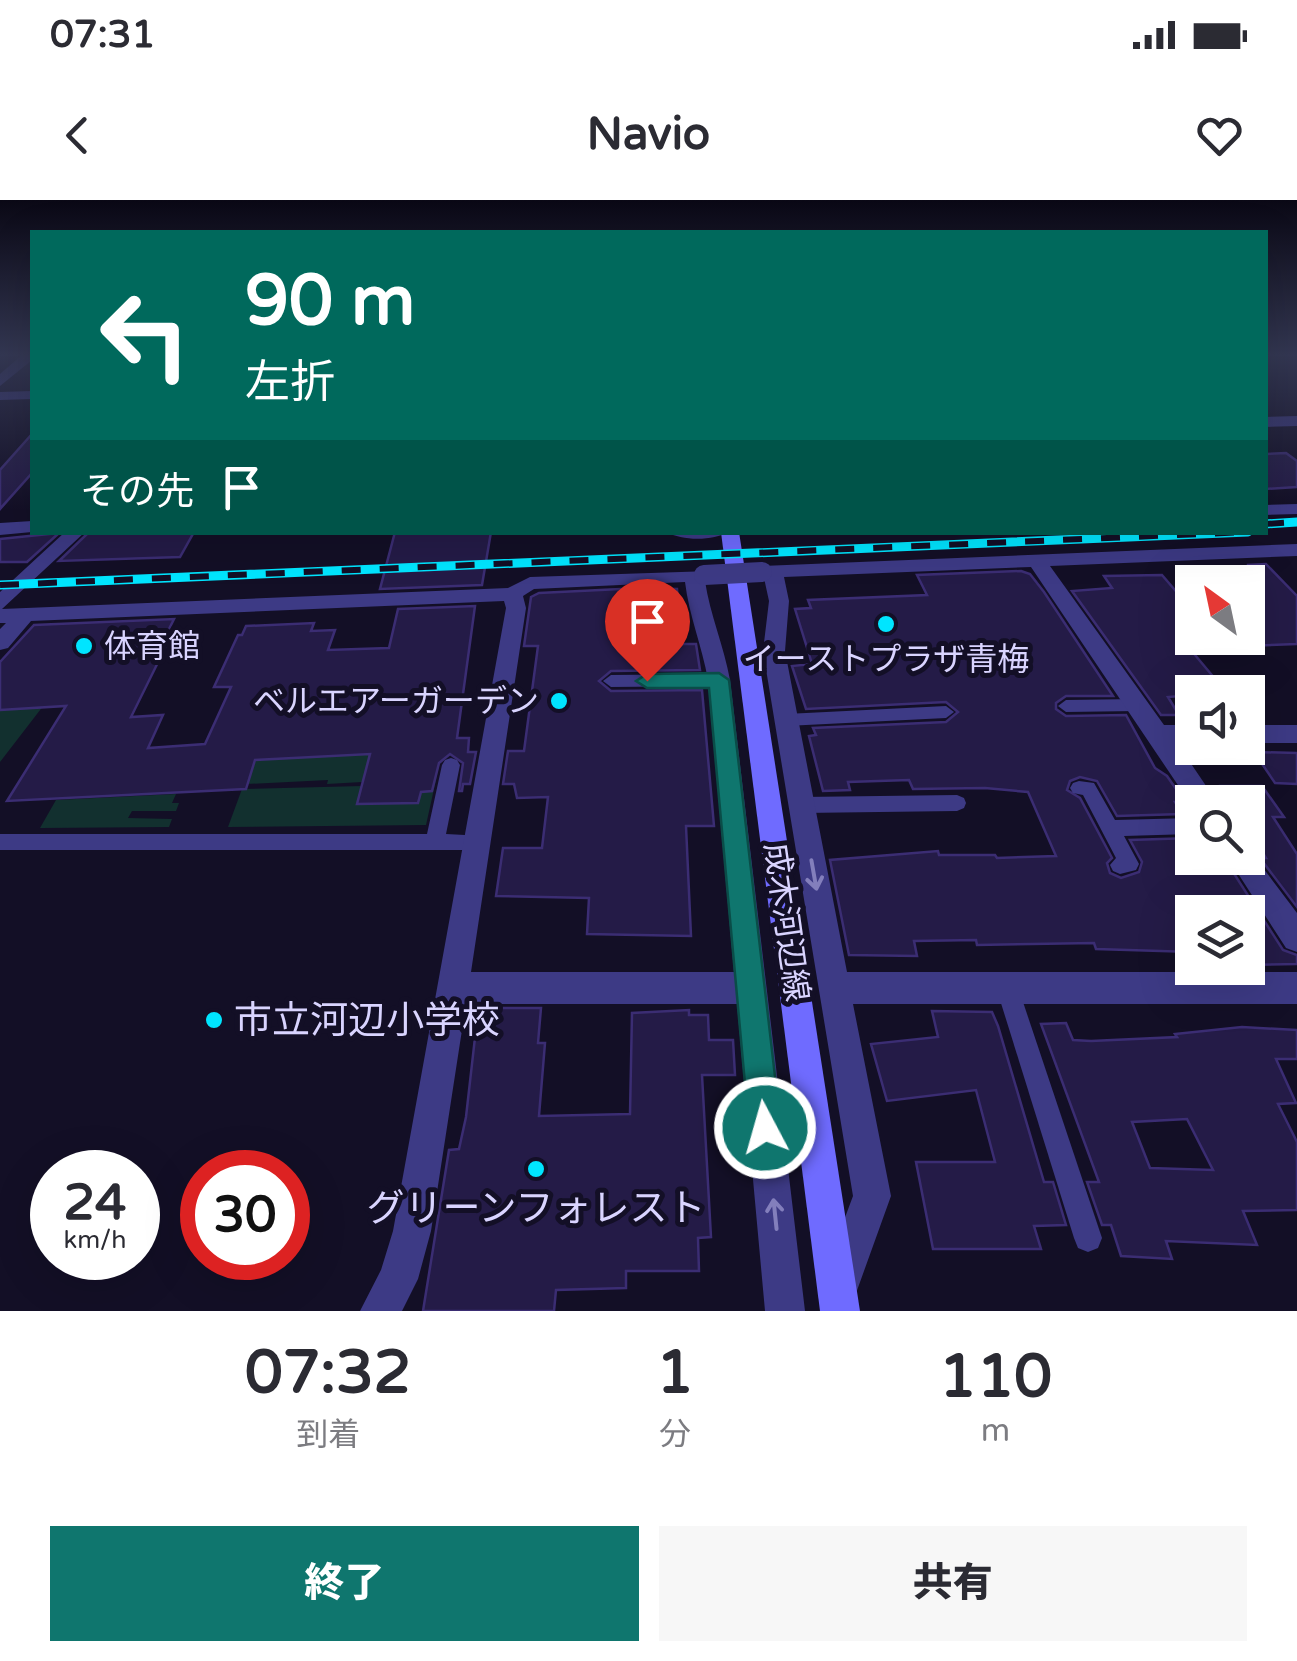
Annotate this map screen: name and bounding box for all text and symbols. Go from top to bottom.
text: 07:31 [50,12,155,58]
icon: back [50,108,105,163]
text: Navio [587,108,710,162]
icon: heart [1192,108,1247,163]
text: 90 m [245,260,415,344]
icon: left [80,270,210,400]
text: 左折 [245,356,335,410]
icon: arrive [214,460,269,515]
text: その先 [80,469,194,515]
north arrow [1175,565,1265,655]
map controls [1175,565,1265,985]
pin [605,579,690,682]
icon: arrive [620,594,675,649]
marker: イーストプラザ青梅 [875,613,897,635]
place label: 体育館 [104,628,200,666]
marker: 体育館 [73,635,95,657]
place label: イーストプラザ青梅 [743,641,1029,679]
button: sound [1175,675,1265,765]
place label: ベルエアーガーデン [253,683,539,721]
marker: ベルエアーガーデン [548,690,570,712]
button: search [1175,785,1265,875]
street label: 成木河辺線 [756,840,816,1004]
one-way arrow [805,858,824,891]
button: layers [1175,895,1265,985]
place label: 市立河辺小学校 [234,998,500,1044]
marker: 市立河辺小学校 [203,1009,225,1031]
position arrow [713,1076,817,1180]
speed limit sign: 30 [180,1150,310,1280]
marker: グリーンフォレスト [525,1158,547,1180]
text: 24 [64,1173,126,1233]
place label: グリーンフォレスト [367,1186,705,1232]
one-way arrow [765,1198,784,1231]
text: km/h [64,1225,126,1255]
text: 07:32 [245,1337,411,1409]
text: 1 [656,1337,694,1409]
text: 110 [939,1341,1052,1413]
text: m [981,1412,1010,1450]
text: 到着 [296,1416,360,1454]
text: 分 [659,1416,691,1454]
button: 終了 [50,1526,639,1641]
button: 共有 [659,1526,1247,1641]

